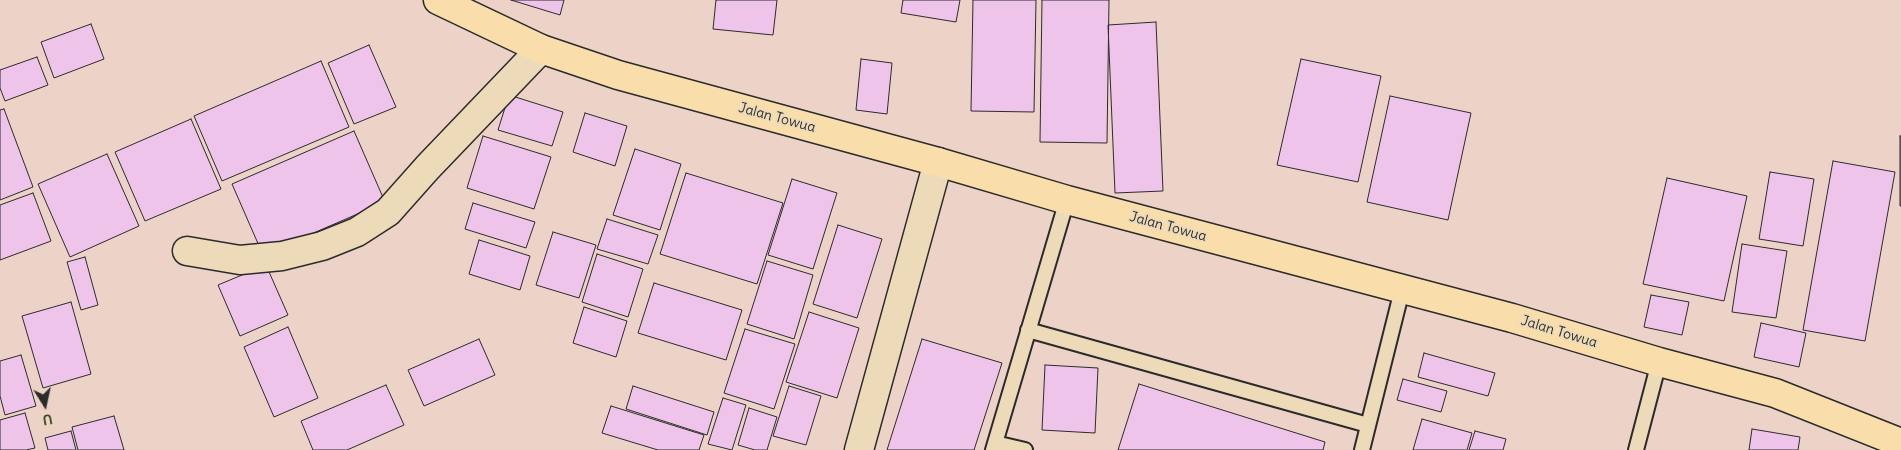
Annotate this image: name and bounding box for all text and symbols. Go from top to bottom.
street label: Jalan Towua [737,100,817,136]
street label: Jalan Towua [1128,209,1208,245]
street label: Jalan Towua [1519,312,1599,352]
north arrow [20,380,70,430]
text: U [41,410,54,429]

